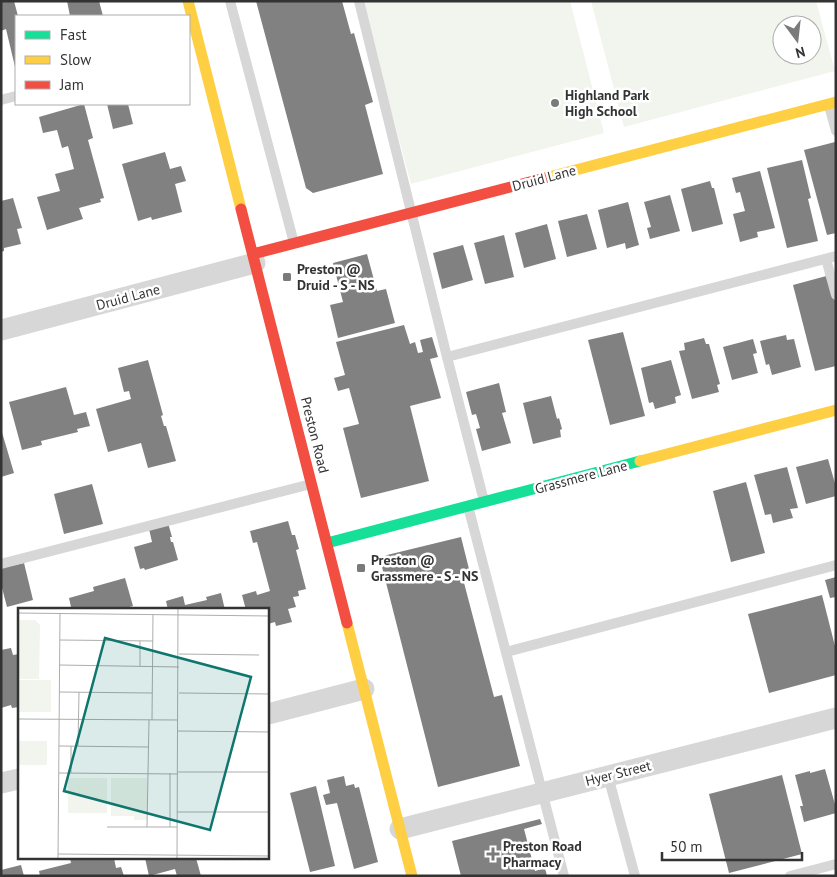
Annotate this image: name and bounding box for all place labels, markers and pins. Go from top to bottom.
place label: Highland Park High School [565,86,649,120]
marker: Highland Park High School [549,97,561,109]
place label: Preston @ Druid - S - NS [297,260,375,294]
marker: Preston @ Druid - S - NS [281,271,293,283]
place label: Preston @ Grassmere - S - NS [371,551,478,585]
marker: Preston @ Grassmere - S - NS [355,562,367,574]
place label: Preston Road Pharmacy [503,837,582,871]
marker: Preston Road Pharmacy [487,848,499,860]

